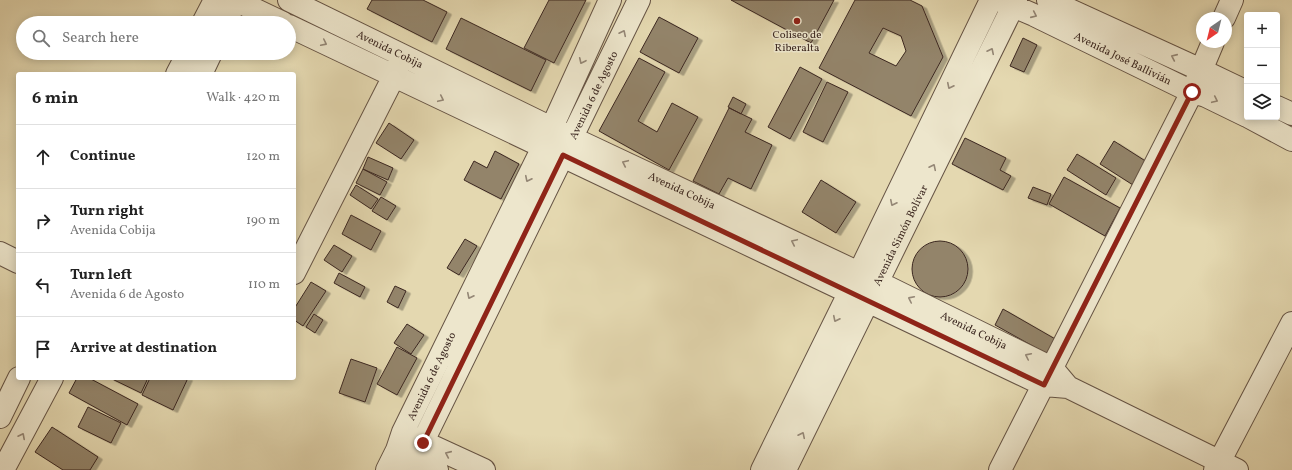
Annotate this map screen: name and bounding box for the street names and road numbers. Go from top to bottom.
street label: Avenida Cobija [353,28,426,73]
street label: Avenida José Ballivián [1071,29,1174,90]
street label: Avenida 6 de Agosto [566,49,622,142]
street label: Avenida Cobija [645,169,718,214]
street label: Avenida Simón Bolívar [870,182,932,289]
street label: Avenida Cobija [937,309,1010,354]
street label: Avenida 6 de Agosto [404,330,460,423]

